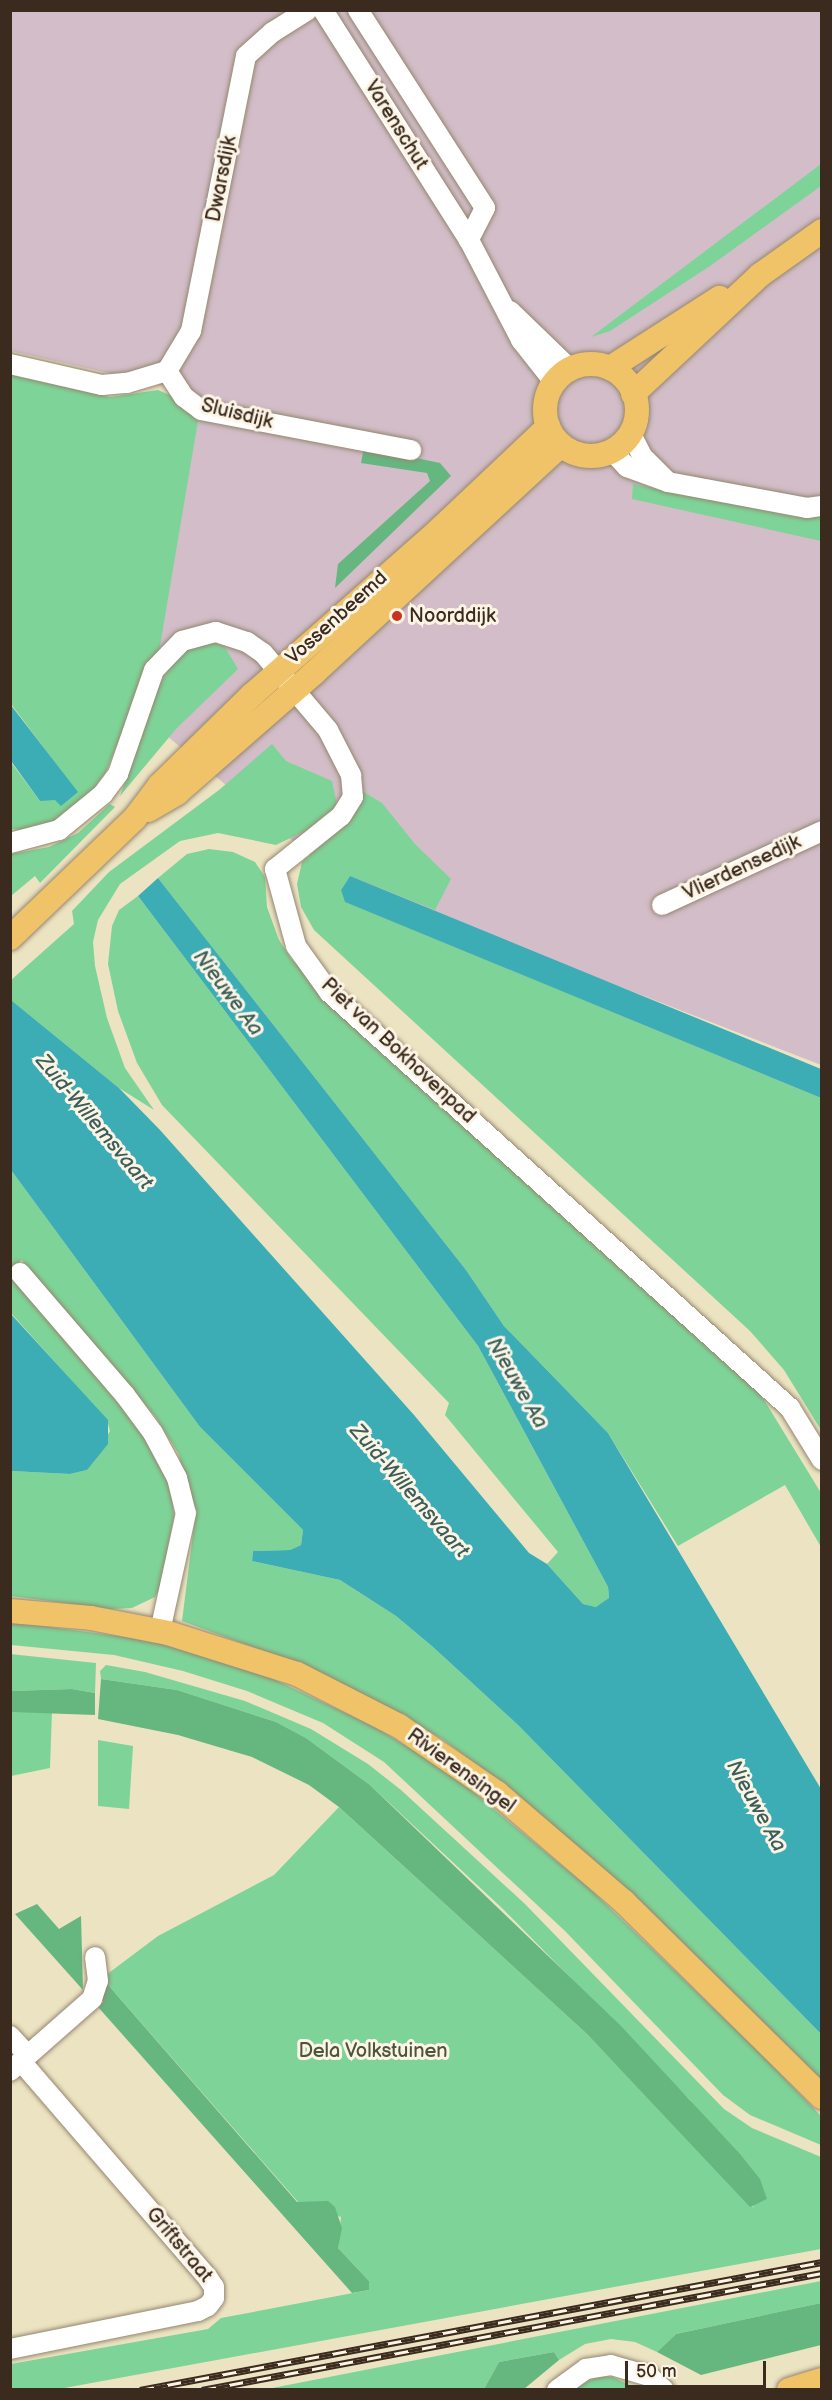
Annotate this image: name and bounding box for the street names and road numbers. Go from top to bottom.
street label: Varenschut [359,76,433,174]
street label: Dwarsdijk [202,134,242,224]
street label: Sluisdijk [199,394,275,434]
street label: Vossenbeemd [281,566,393,670]
street label: Vlierdensedijk [679,830,805,906]
street label: Piet van Bokhovenpad [316,973,480,1129]
street label: Rivierensingel [402,1724,520,1818]
street label: Griftstraat [141,2203,217,2287]

